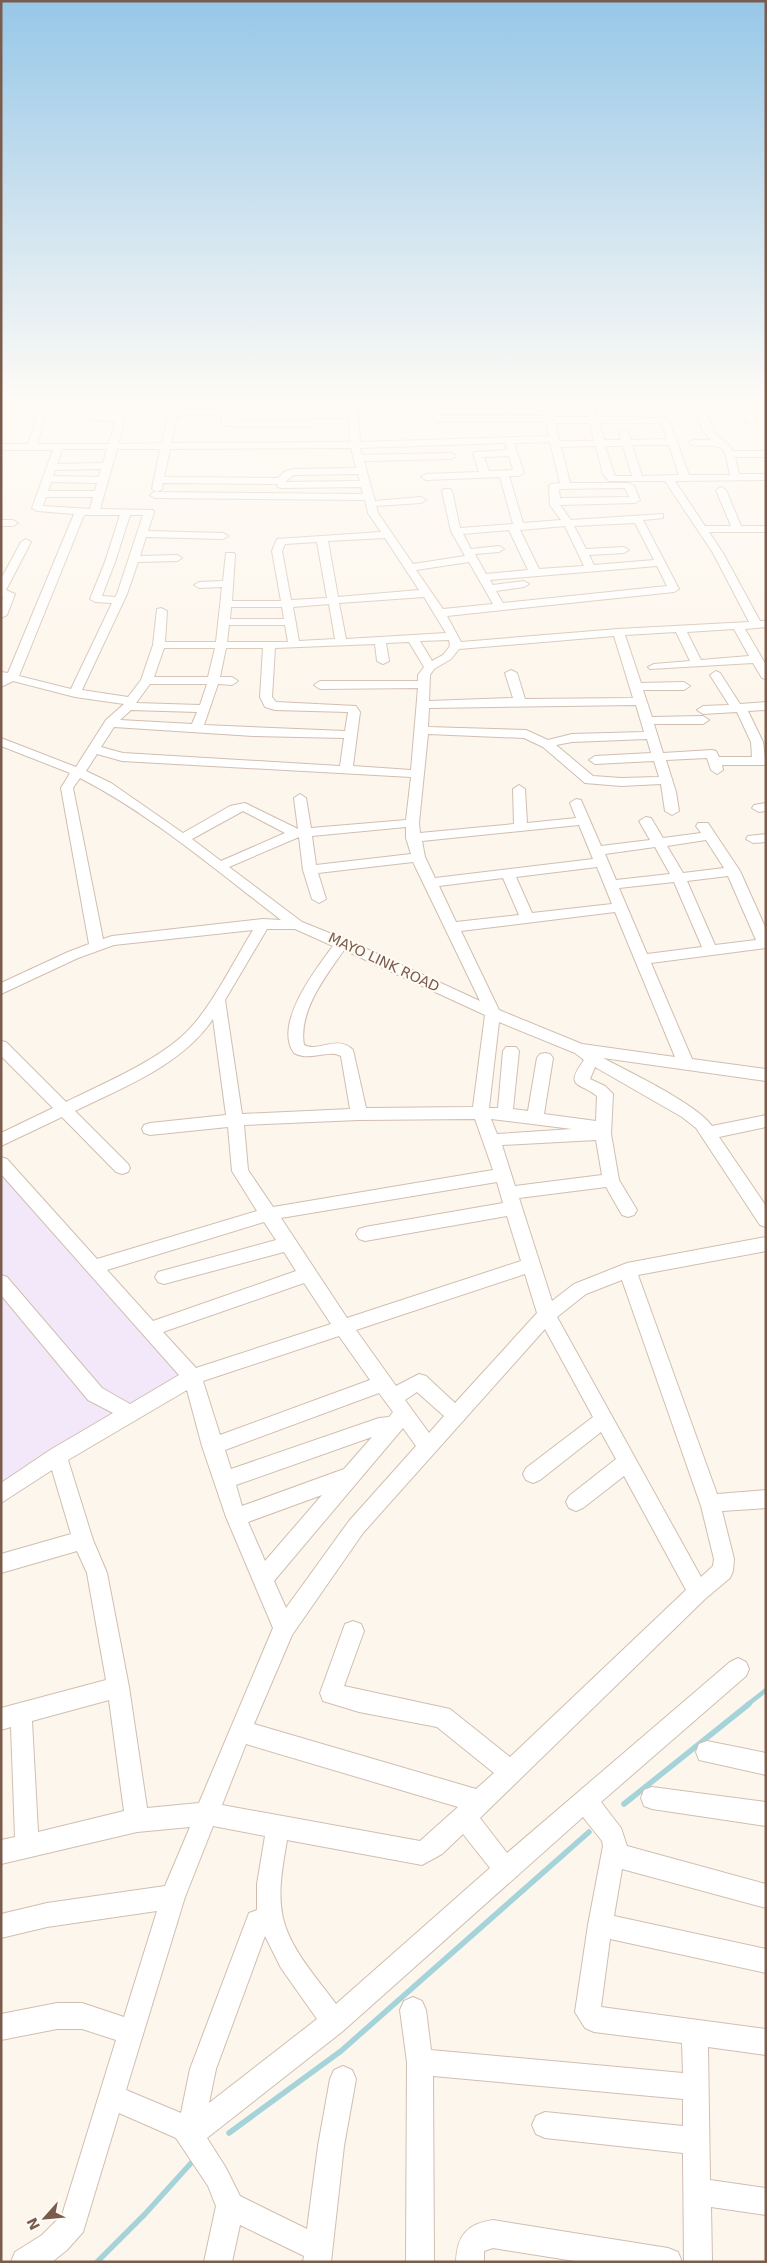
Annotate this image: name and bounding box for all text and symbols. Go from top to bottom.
street label: MAYO LINK ROAD [326,929,442,995]
north arrow [20,2193,70,2243]
text: N [24,2215,43,2233]

